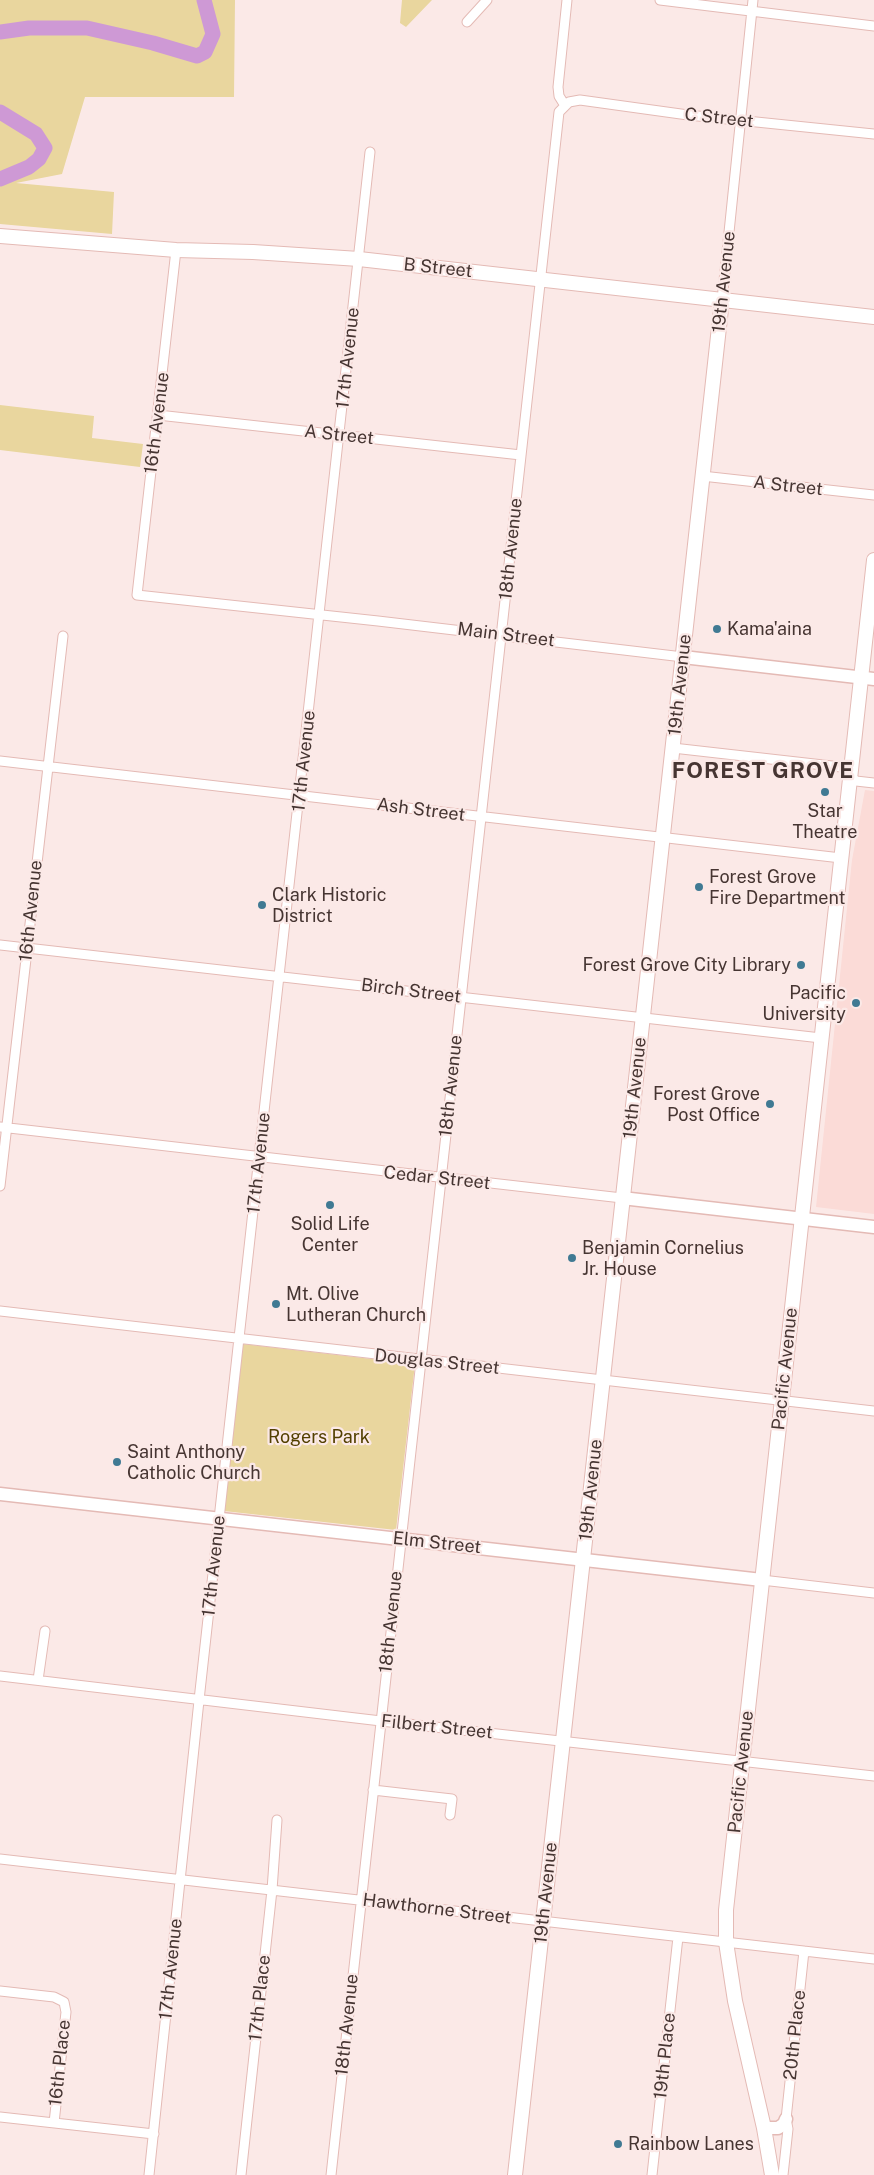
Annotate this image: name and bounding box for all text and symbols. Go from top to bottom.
street label: C Street [683,104,755,132]
street label: 19th Avenue [708,230,740,334]
street label: B Street [403,254,473,282]
street label: 17th Avenue [332,306,364,410]
street label: 16th Avenue [140,371,174,475]
street label: A Street [303,421,375,449]
street label: A Street [752,472,824,500]
street label: 18th Avenue [495,497,527,601]
street label: Main Street [456,618,556,652]
place label: Kama'aina [727,618,812,640]
marker: Kama'aina [711,623,723,635]
street label: 19th Avenue [664,633,696,737]
street label: 17th Avenue [288,709,320,813]
district label: FOREST GROVE [670,758,856,784]
marker: Star Theatre [819,786,831,798]
street label: Ash Street [376,794,466,826]
place label: Star Theatre [793,800,857,842]
street label: 16th Avenue [15,859,47,963]
place label: Forest Grove Fire Department [709,866,846,909]
marker: Forest Grove Fire Department [693,881,705,893]
place label: Clark Historic District [272,884,387,926]
marker: Clark Historic District [256,899,268,911]
place label: Forest Grove City Library [582,954,791,976]
marker: Forest Grove City Library [795,959,807,971]
street label: Birch Street [360,974,462,1008]
place label: Pacific University [762,982,846,1024]
marker: Pacific University [850,997,862,1009]
street label: 18th Avenue [435,1034,467,1138]
street label: 19th Avenue [619,1036,651,1140]
place label: Forest Grove Post Office [653,1083,760,1126]
marker: Forest Grove Post Office [764,1098,776,1110]
street label: 17th Avenue [243,1111,275,1215]
street label: Cedar Street [383,1162,491,1194]
marker: Solid Life Center [324,1199,336,1211]
place label: Solid Life Center [290,1213,370,1256]
place label: Benjamin Cornelius Jr. House [582,1237,744,1280]
marker: Benjamin Cornelius Jr. House [566,1252,578,1264]
place label: Mt. Olive Lutheran Church [286,1283,426,1326]
marker: Mt. Olive Lutheran Church [270,1298,282,1310]
street label: Pacific Avenue [768,1307,802,1431]
street label: Douglas Street [373,1345,501,1379]
park label: Rogers Park [268,1426,370,1448]
street label: 19th Avenue [575,1438,607,1542]
place label: Saint Anthony Catholic Church [127,1441,261,1484]
marker: Saint Anthony Catholic Church [111,1456,123,1468]
street label: 17th Avenue [198,1514,230,1618]
street label: Elm Street [392,1528,482,1558]
street label: 18th Avenue [375,1570,407,1674]
street label: Filbert Street [380,1710,494,1744]
street label: Pacific Avenue [724,1710,758,1834]
street label: 19th Avenue [530,1841,562,1945]
street label: Hawthorne Street [361,1889,513,1929]
street label: 17th Avenue [155,1917,187,2021]
street label: 17th Place [245,1954,275,2042]
street label: 18th Avenue [331,1973,363,2077]
street label: 20th Place [780,1989,810,2081]
street label: 19th Place [650,2012,680,2100]
street label: 16th Place [45,2019,75,2107]
place label: Rainbow Lanes [628,2133,754,2155]
marker: Rainbow Lanes [612,2138,624,2150]

